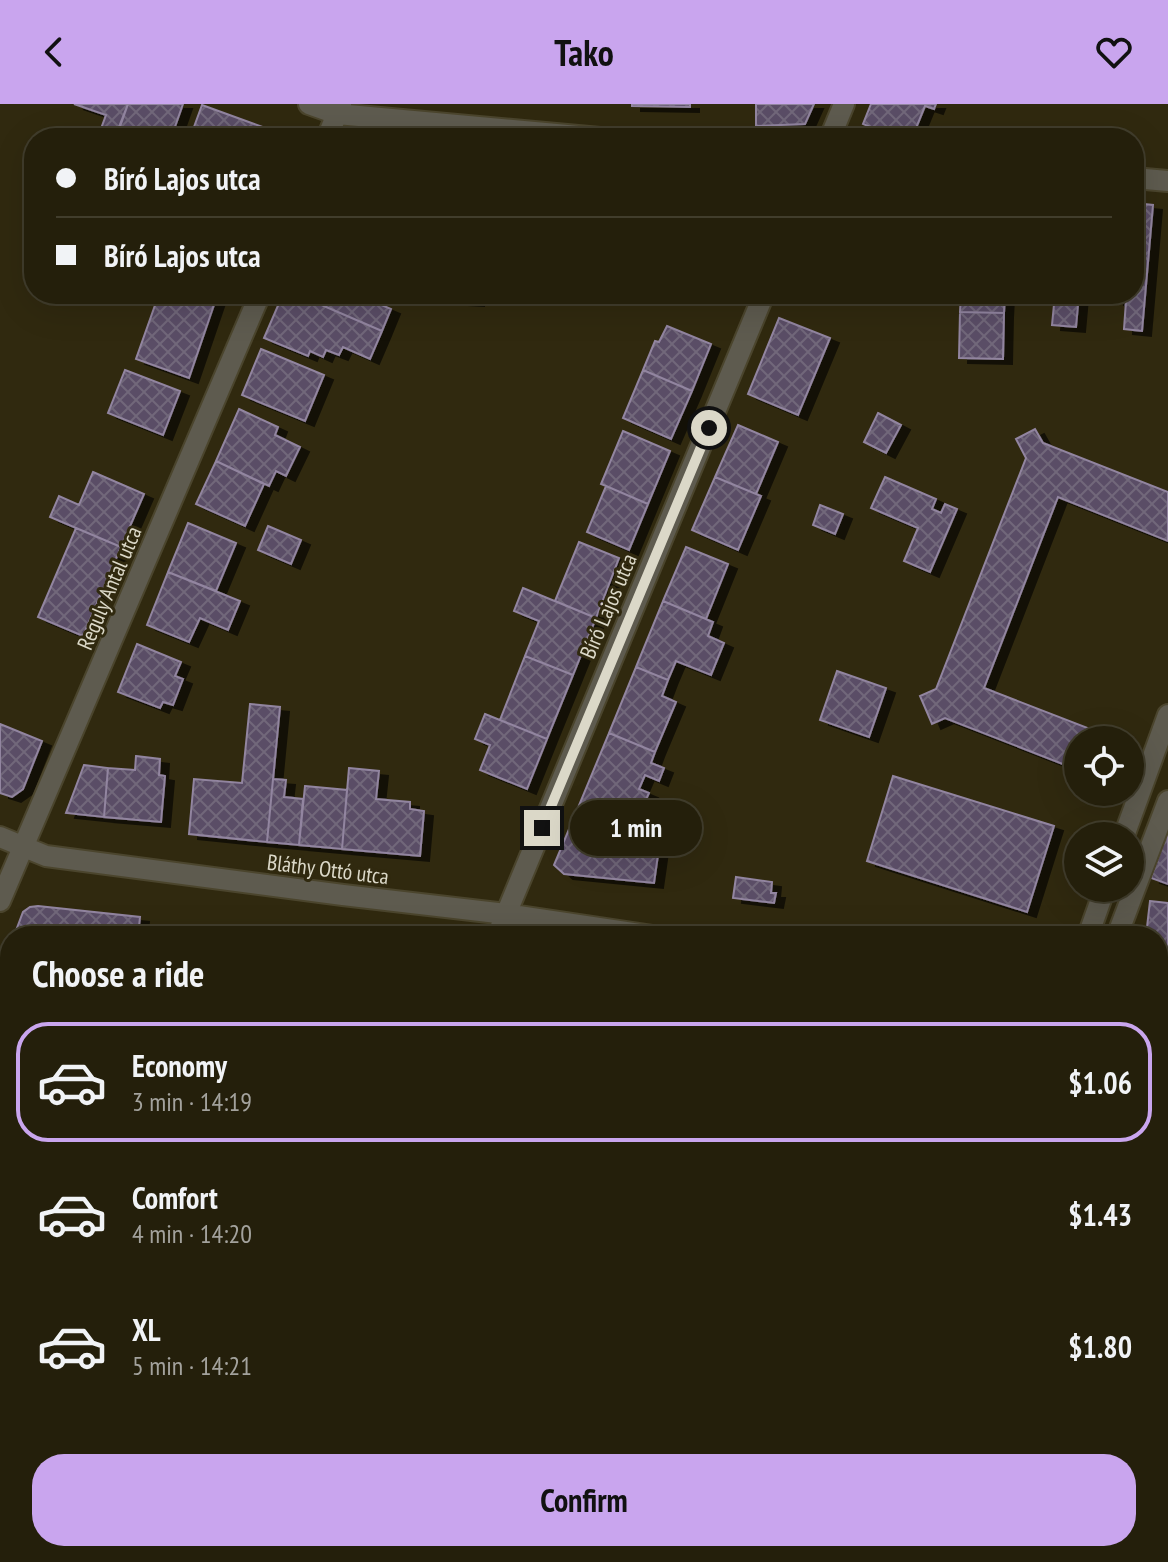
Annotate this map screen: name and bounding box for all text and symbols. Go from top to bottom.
text: Tako [554,29,614,76]
icon: back [32,30,76,74]
icon: heart [1092,30,1136,74]
text: Bíró Lajos utca [104,159,261,198]
text: Bíró Lajos utca [104,236,261,275]
route start [691,410,727,446]
street label: Reguly Antal utca [70,522,148,654]
street label: Bíró Lajos utca [573,549,643,663]
map controls [1064,726,1144,902]
button: locate [1064,726,1144,806]
callout: 1 min [570,800,702,856]
route end [524,810,560,846]
text: 1 min [610,811,662,844]
button: layers [1064,822,1144,902]
street label: Bláthy Ottó utca [265,848,391,890]
text: Choose a ride [32,950,204,997]
icon: car [36,1046,108,1118]
text: Economy [132,1046,227,1085]
text: $1.06 [1068,1063,1132,1102]
text: 3 min · 14:19 [132,1085,252,1118]
icon: car [36,1178,108,1250]
text: Comfort [132,1178,218,1217]
text: $1.43 [1068,1195,1132,1234]
text: 4 min · 14:20 [132,1217,252,1250]
icon: car [36,1310,108,1382]
text: XL [132,1310,161,1349]
text: $1.80 [1068,1327,1132,1366]
text: 5 min · 14:21 [132,1349,252,1382]
button: Confirm [32,1454,1136,1546]

